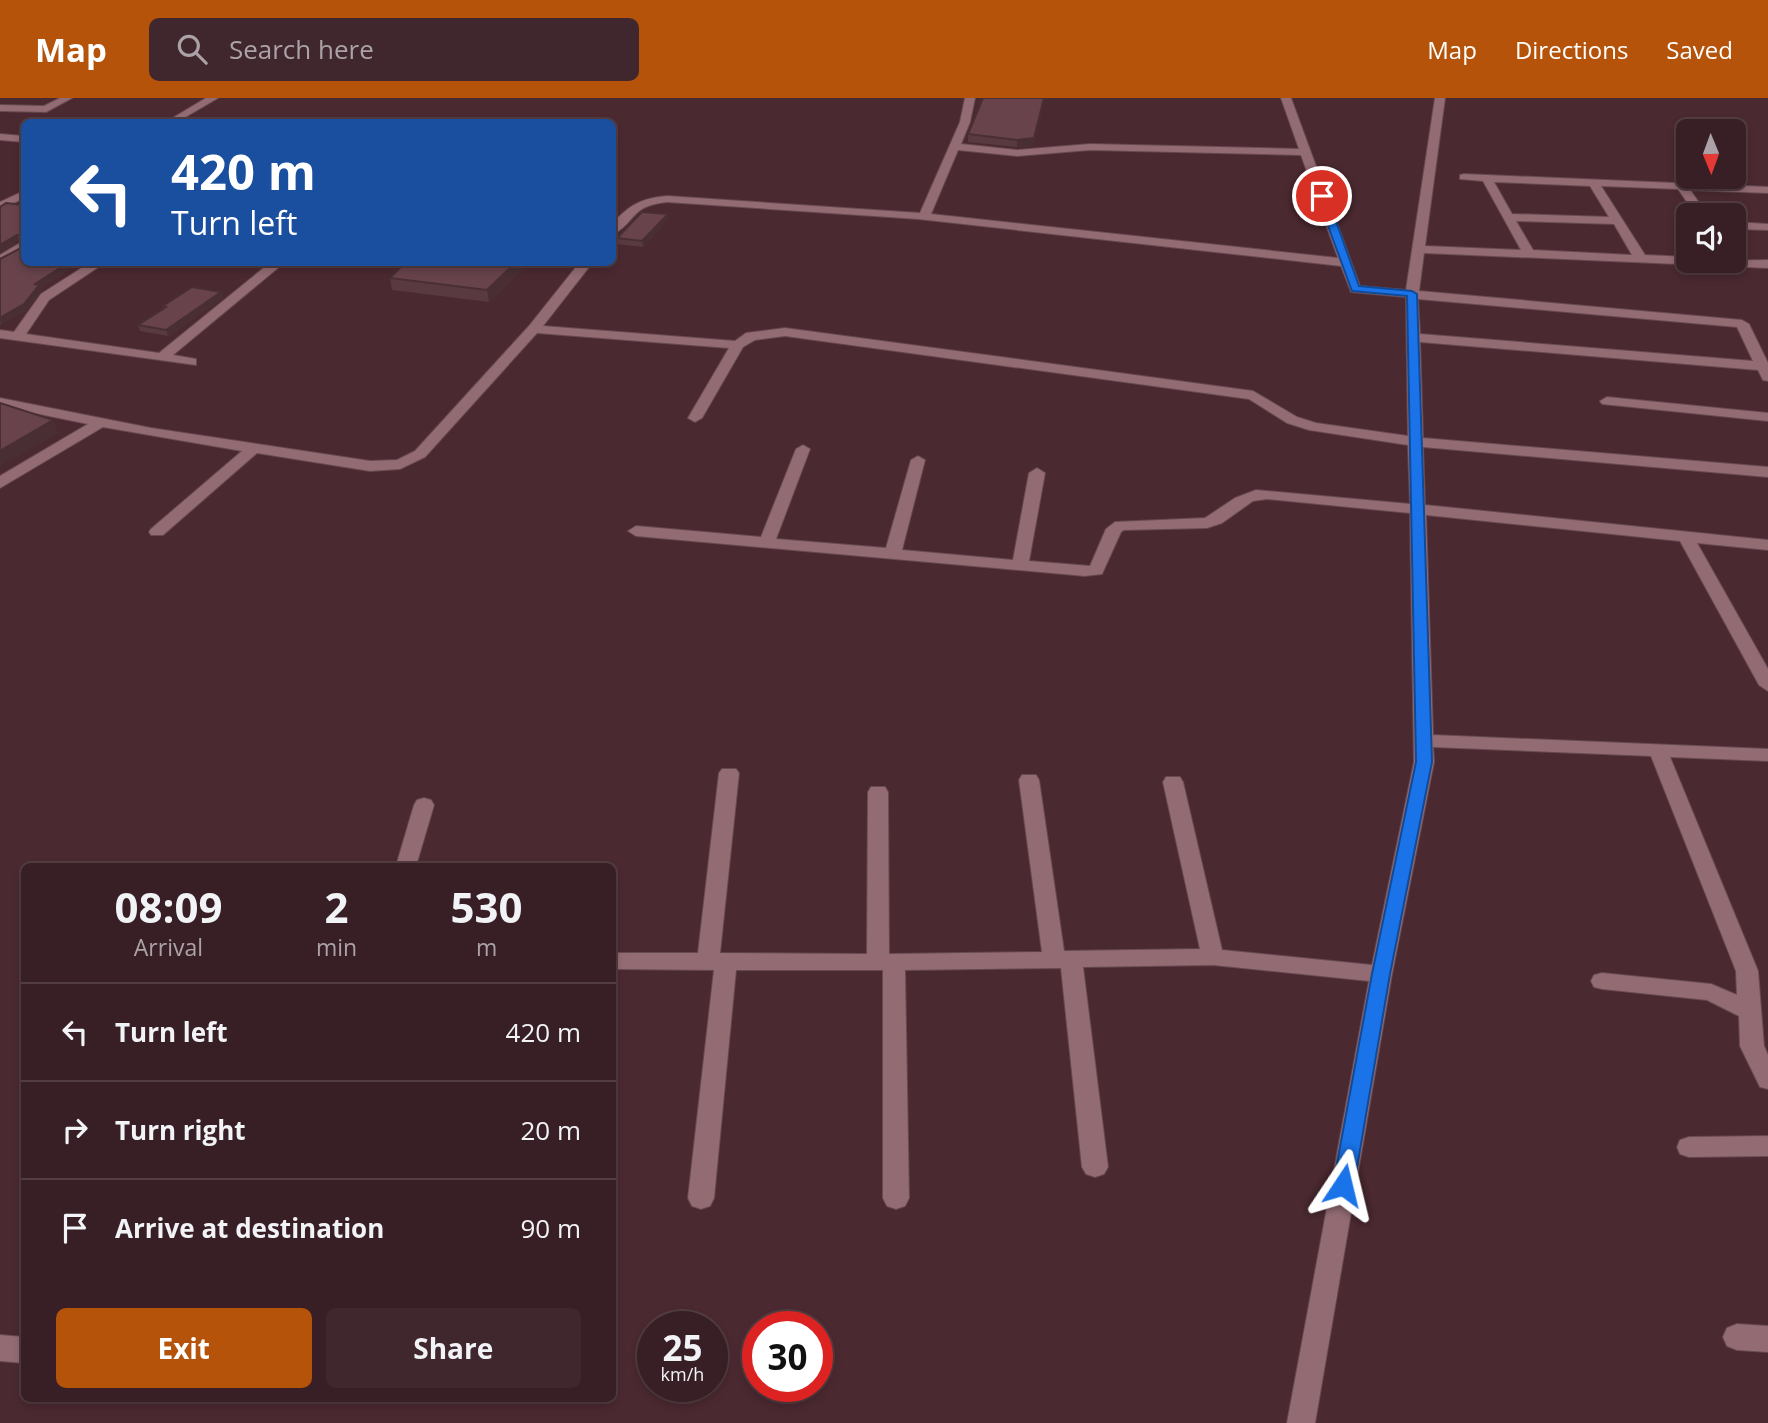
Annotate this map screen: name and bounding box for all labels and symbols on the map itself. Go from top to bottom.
north arrow [1676,119,1746,189]
pin [1292,166,1352,226]
position arrow [1306,1148,1380,1222]
speed limit sign: 30 [742,1311,833,1402]

